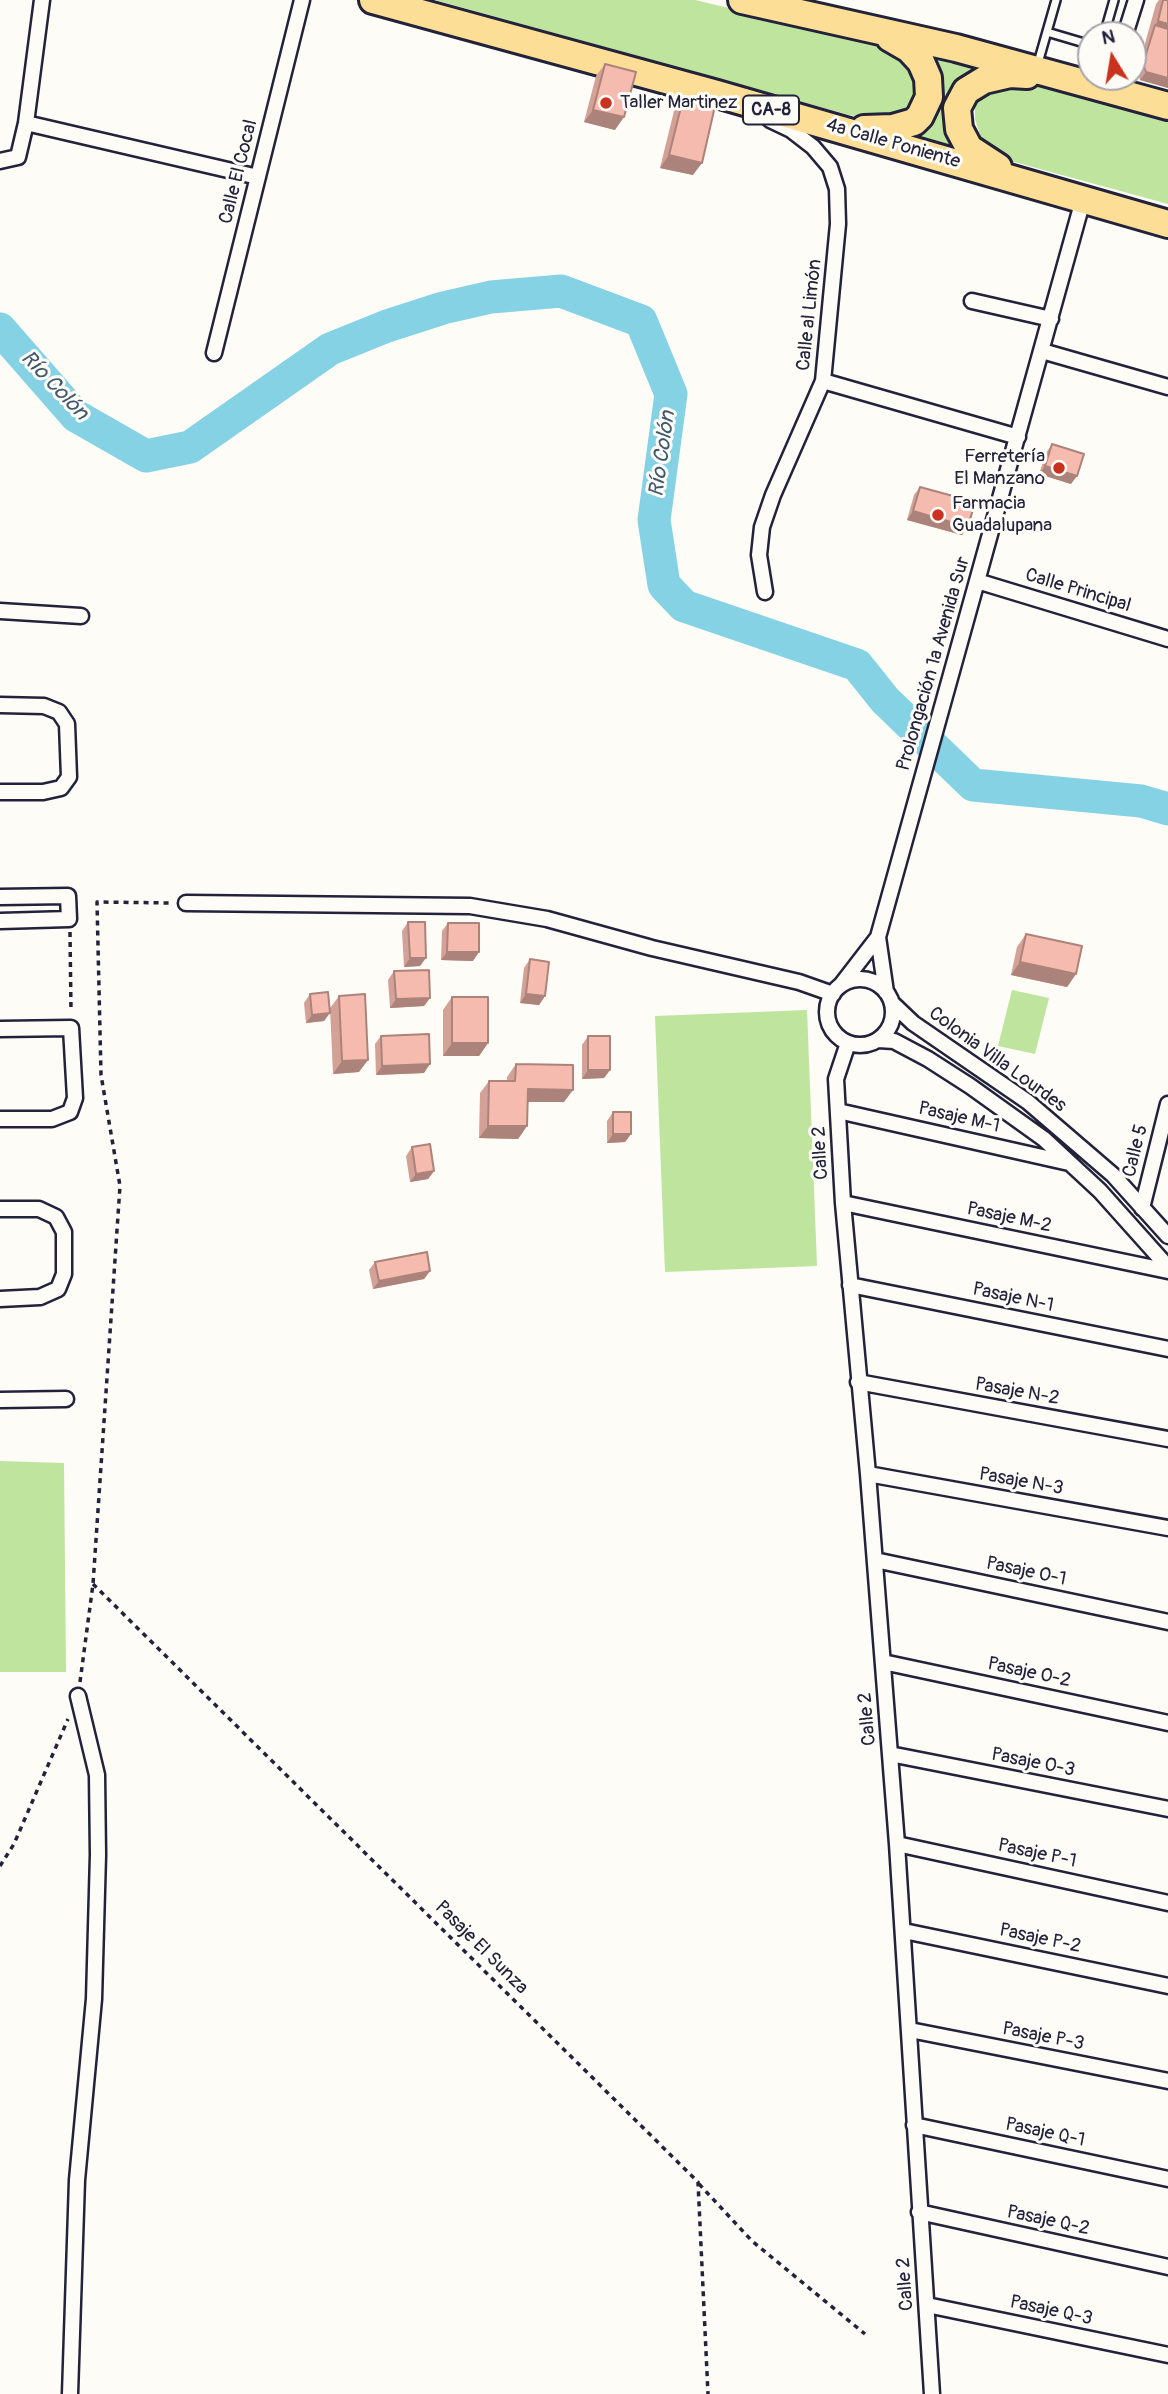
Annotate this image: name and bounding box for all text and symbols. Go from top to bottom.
north arrow [1077,21,1147,91]
text: N [1100,24,1117,50]
place label: Taller Martinez [620,92,738,114]
marker: Taller Martinez [598,95,614,111]
road number: CA-8 [743,96,799,124]
street label: 4a Calle Poniente [823,114,963,174]
street label: Calle El Cocal [215,118,263,226]
street label: Calle al Limón [793,258,827,372]
water label: Río Colón [15,346,93,426]
water label: Río Colón [645,409,681,499]
place label: Ferretería El Manzano [954,446,1045,490]
marker: Ferretería El Manzano [1051,460,1067,476]
place label: Farmacia Guadalupana [952,493,1052,537]
marker: Farmacia Guadalupana [930,507,946,523]
street label: Prolongación 1a Avenida Sur [892,554,976,774]
street label: Calle Principal [1022,564,1134,618]
street label: Colonia Villa Lourdes [924,1002,1070,1118]
street label: Pasaje M-1 [916,1098,1002,1138]
street label: Calle 5 [1118,1122,1154,1180]
street label: Calle 2 [808,1126,834,1180]
street label: Pasaje M-2 [964,1198,1054,1238]
street label: Pasaje N-1 [970,1278,1056,1318]
street label: Pasaje N-2 [973,1373,1061,1411]
street label: Pasaje N-3 [977,1463,1065,1501]
street label: Pasaje O-1 [984,1552,1068,1592]
street label: Pasaje O-2 [985,1653,1073,1693]
street label: Calle 2 [854,1691,882,1747]
street label: Pasaje O-3 [989,1744,1077,1782]
street label: Pasaje P-1 [996,1835,1078,1873]
street label: Pasaje El Sunza [430,1897,532,1999]
street label: Pasaje P-2 [997,1919,1083,1959]
street label: Pasaje P-3 [1000,2018,1086,2056]
street label: Pasaje Q-1 [1003,2113,1087,2153]
street label: Pasaje Q-2 [1005,2201,1091,2241]
street label: Calle 2 [893,2256,919,2312]
street label: Pasaje Q-3 [1008,2291,1094,2331]

